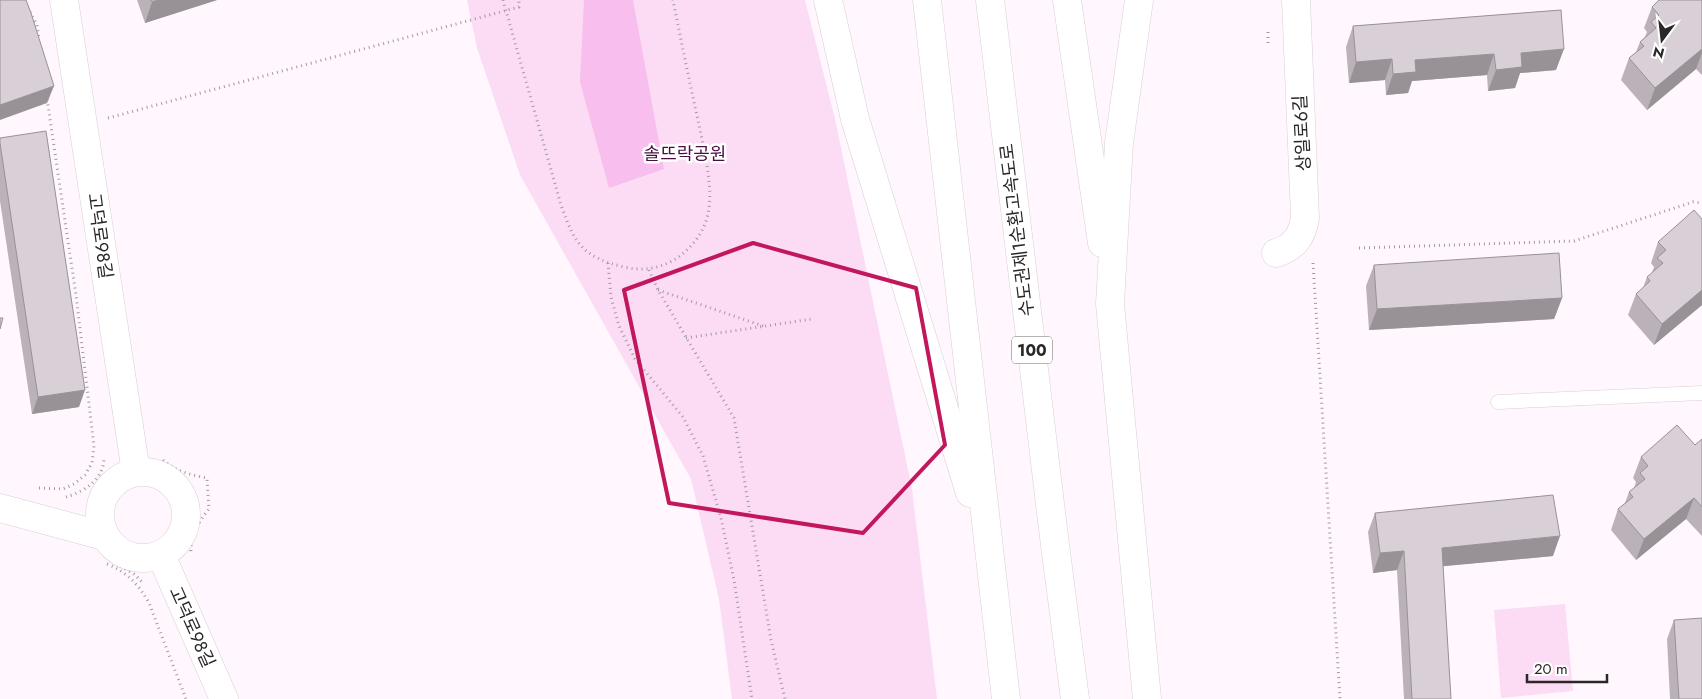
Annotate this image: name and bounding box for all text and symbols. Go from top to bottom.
north arrow [1637,15,1687,65]
text: N [1651,41,1667,64]
street label: 상일로6길 [1287,94,1317,172]
park label: 솔뜨락공원 [644,141,726,167]
street label: 수도권제1순환고속도로 [994,142,1040,318]
street label: 고덕로98길 [81,191,119,281]
road number: 100 [1012,336,1052,364]
street label: 고덕로98길 [163,582,221,672]
scale bar [1527,652,1607,684]
text: 20 m [1534,658,1568,680]

